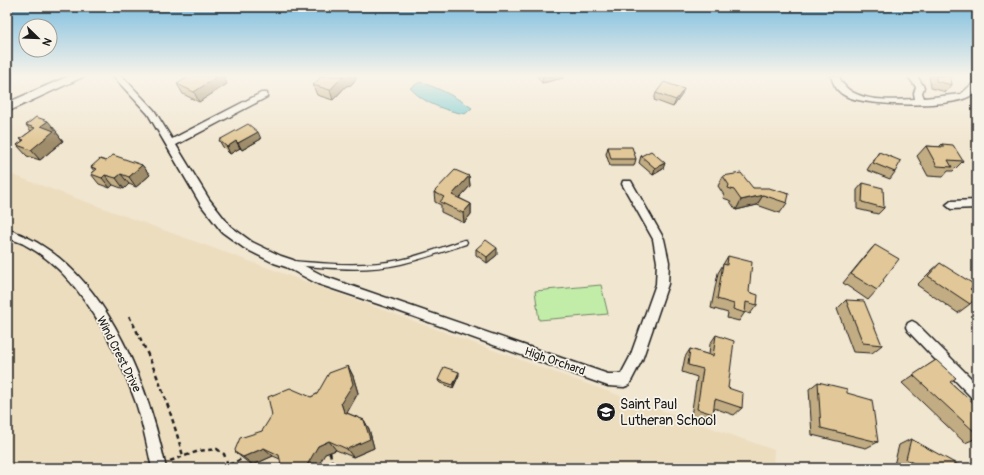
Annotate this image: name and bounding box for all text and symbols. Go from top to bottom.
north arrow [18,18,58,58]
text: N [39,36,54,48]
street label: Wind Crest Drive [93,314,144,395]
street label: High Orchard [522,344,587,379]
place label: Saint Paul Lutheran School [620,396,716,429]
school or university icon: Saint Paul Lutheran School [595,401,617,423]

